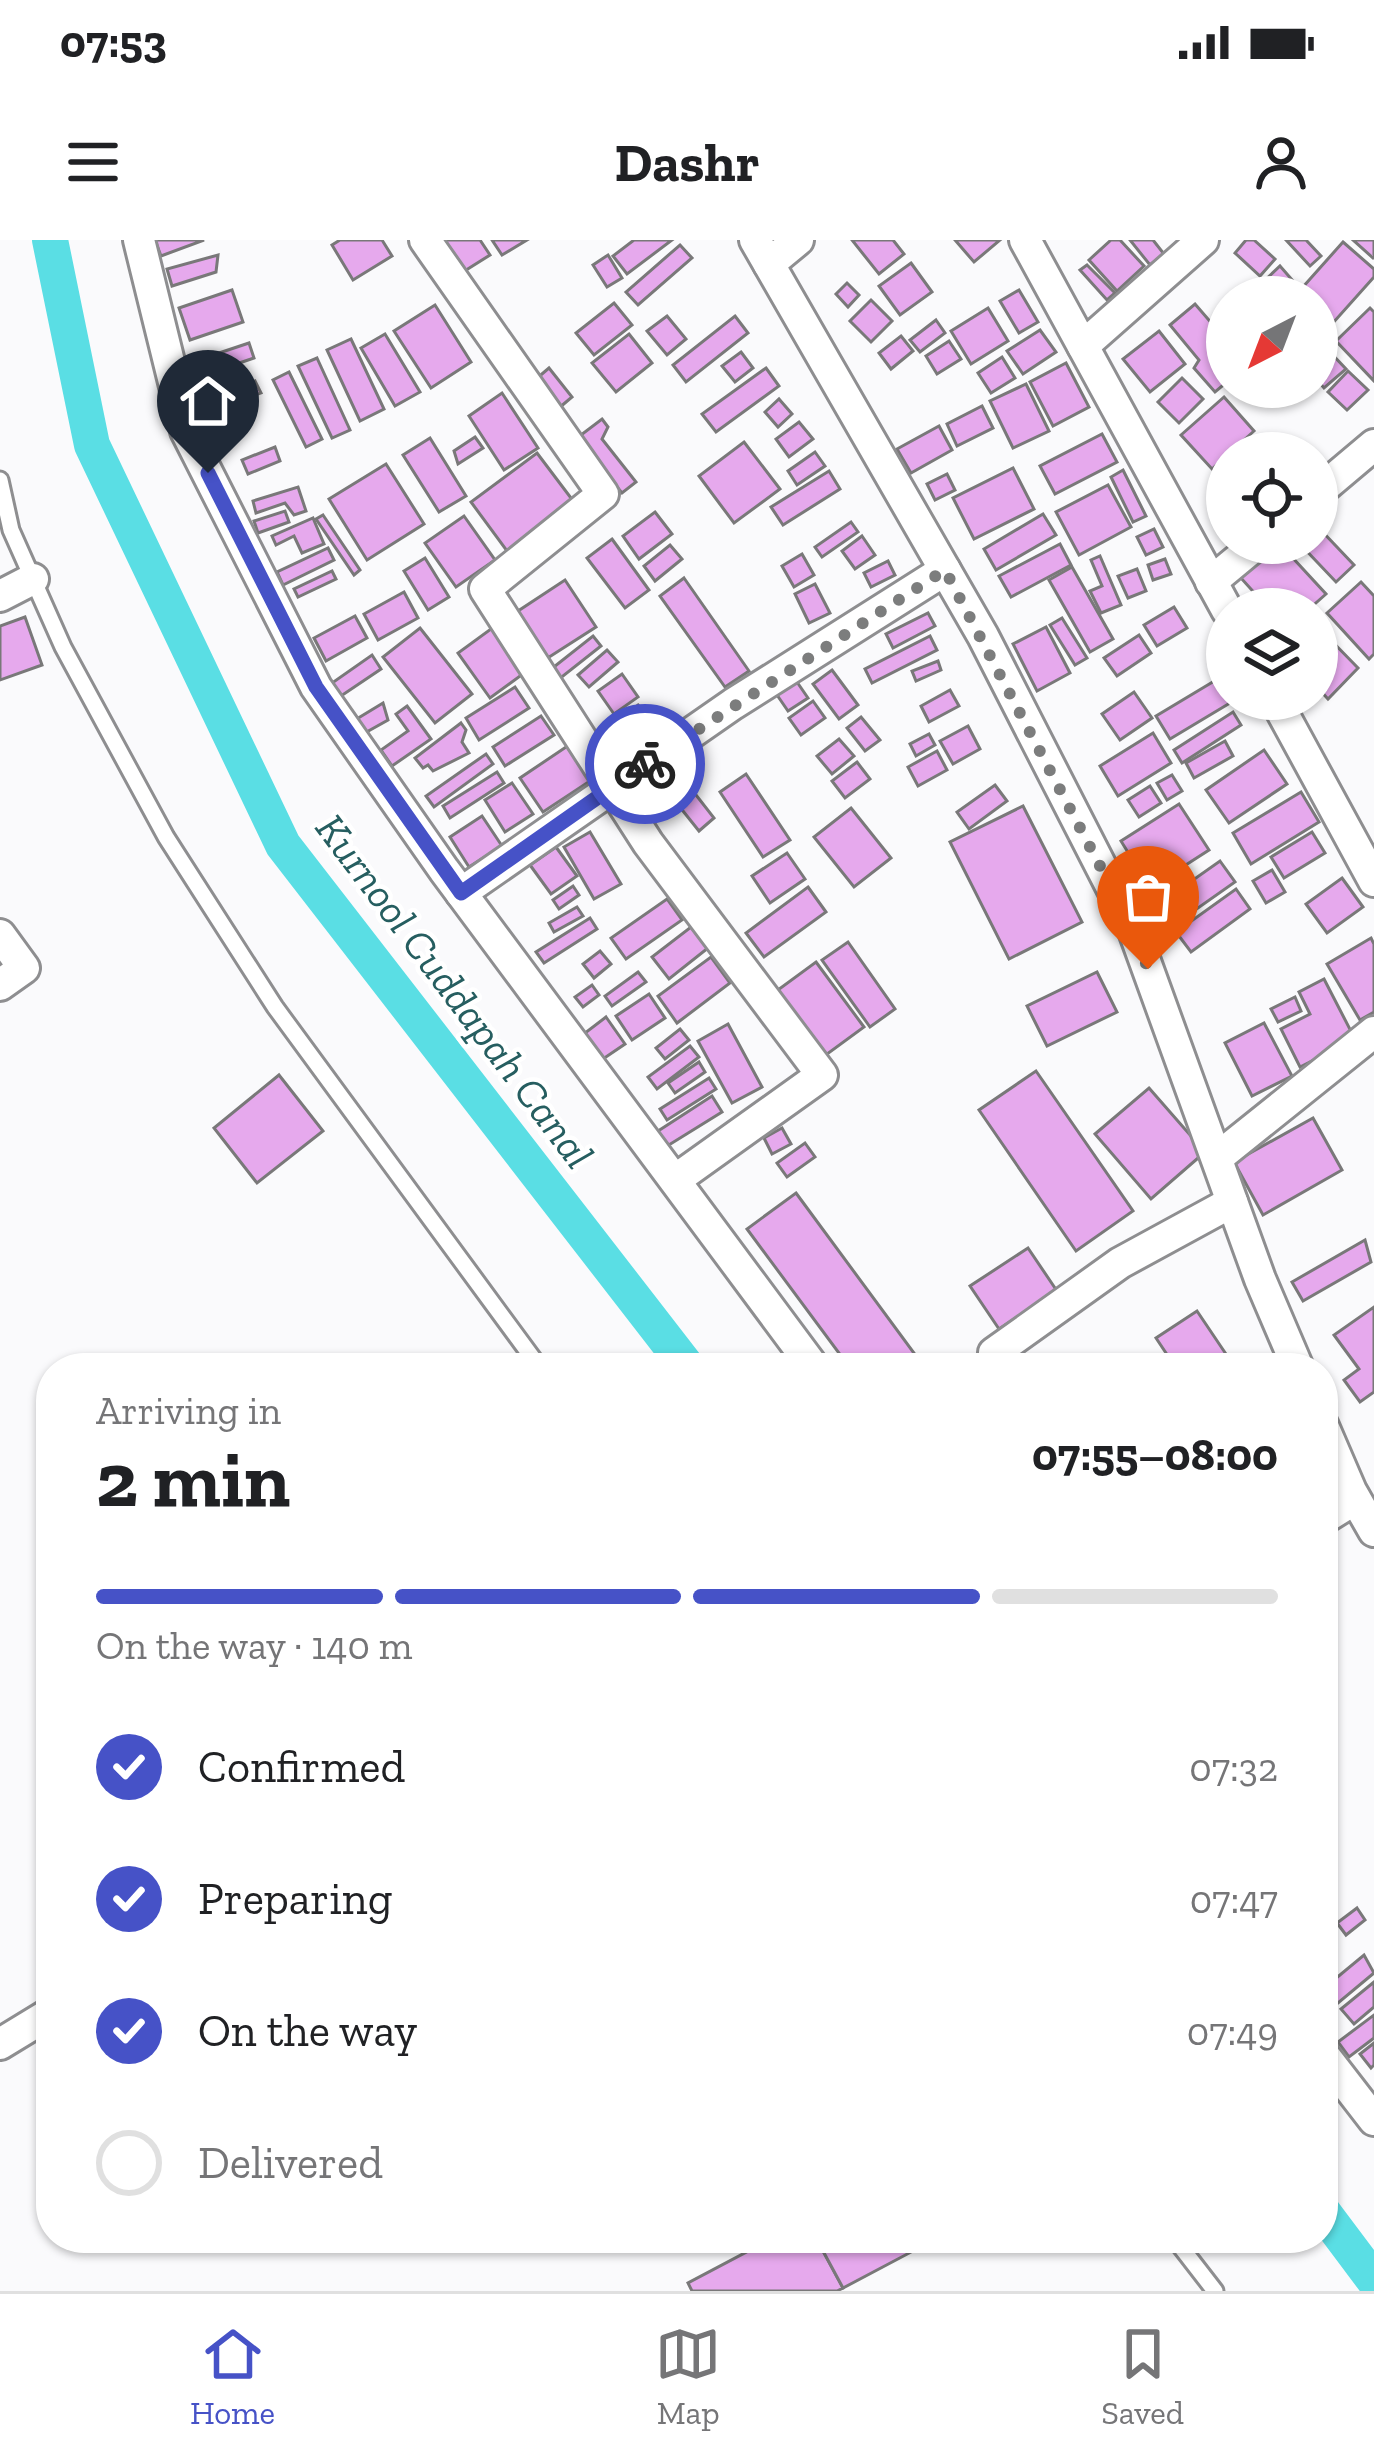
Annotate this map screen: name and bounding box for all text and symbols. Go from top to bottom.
text: 07:53 [60,15,167,69]
icon: menu [60,129,126,195]
icon: person [1248,129,1314,195]
text: Dashr [615,130,760,195]
north arrow [1206,276,1338,408]
map controls [1206,276,1338,720]
pin [157,350,259,473]
icon: home [175,368,241,434]
button: locate [1206,432,1338,564]
button: layers [1206,588,1338,720]
courier [585,704,705,824]
icon: bike [612,731,678,797]
water label: Kurnool Cuddapah Canal [305,804,605,1178]
pin [1097,846,1199,969]
icon: bag [1115,864,1181,930]
text: Arriving in [96,1387,281,1434]
text: 07:55–08:00 [1032,1428,1278,1482]
text: 2 min [96,1432,290,1526]
text: On the way · 140 m [96,1622,412,1669]
icon: check [96,1734,162,1800]
text: Confirmed [198,1740,405,1794]
text: 07:32 [1189,1744,1278,1791]
icon: check [96,1866,162,1932]
text: Preparing [198,1872,392,1926]
text: 07:47 [1190,1876,1278,1923]
icon: check [96,1998,162,2064]
text: On the way [198,2004,417,2058]
text: 07:49 [1187,2008,1278,2055]
text: Delivered [198,2136,383,2190]
tab: Home [190,2321,275,2432]
tab: Map [655,2321,721,2432]
tab: Saved [1101,2321,1184,2432]

